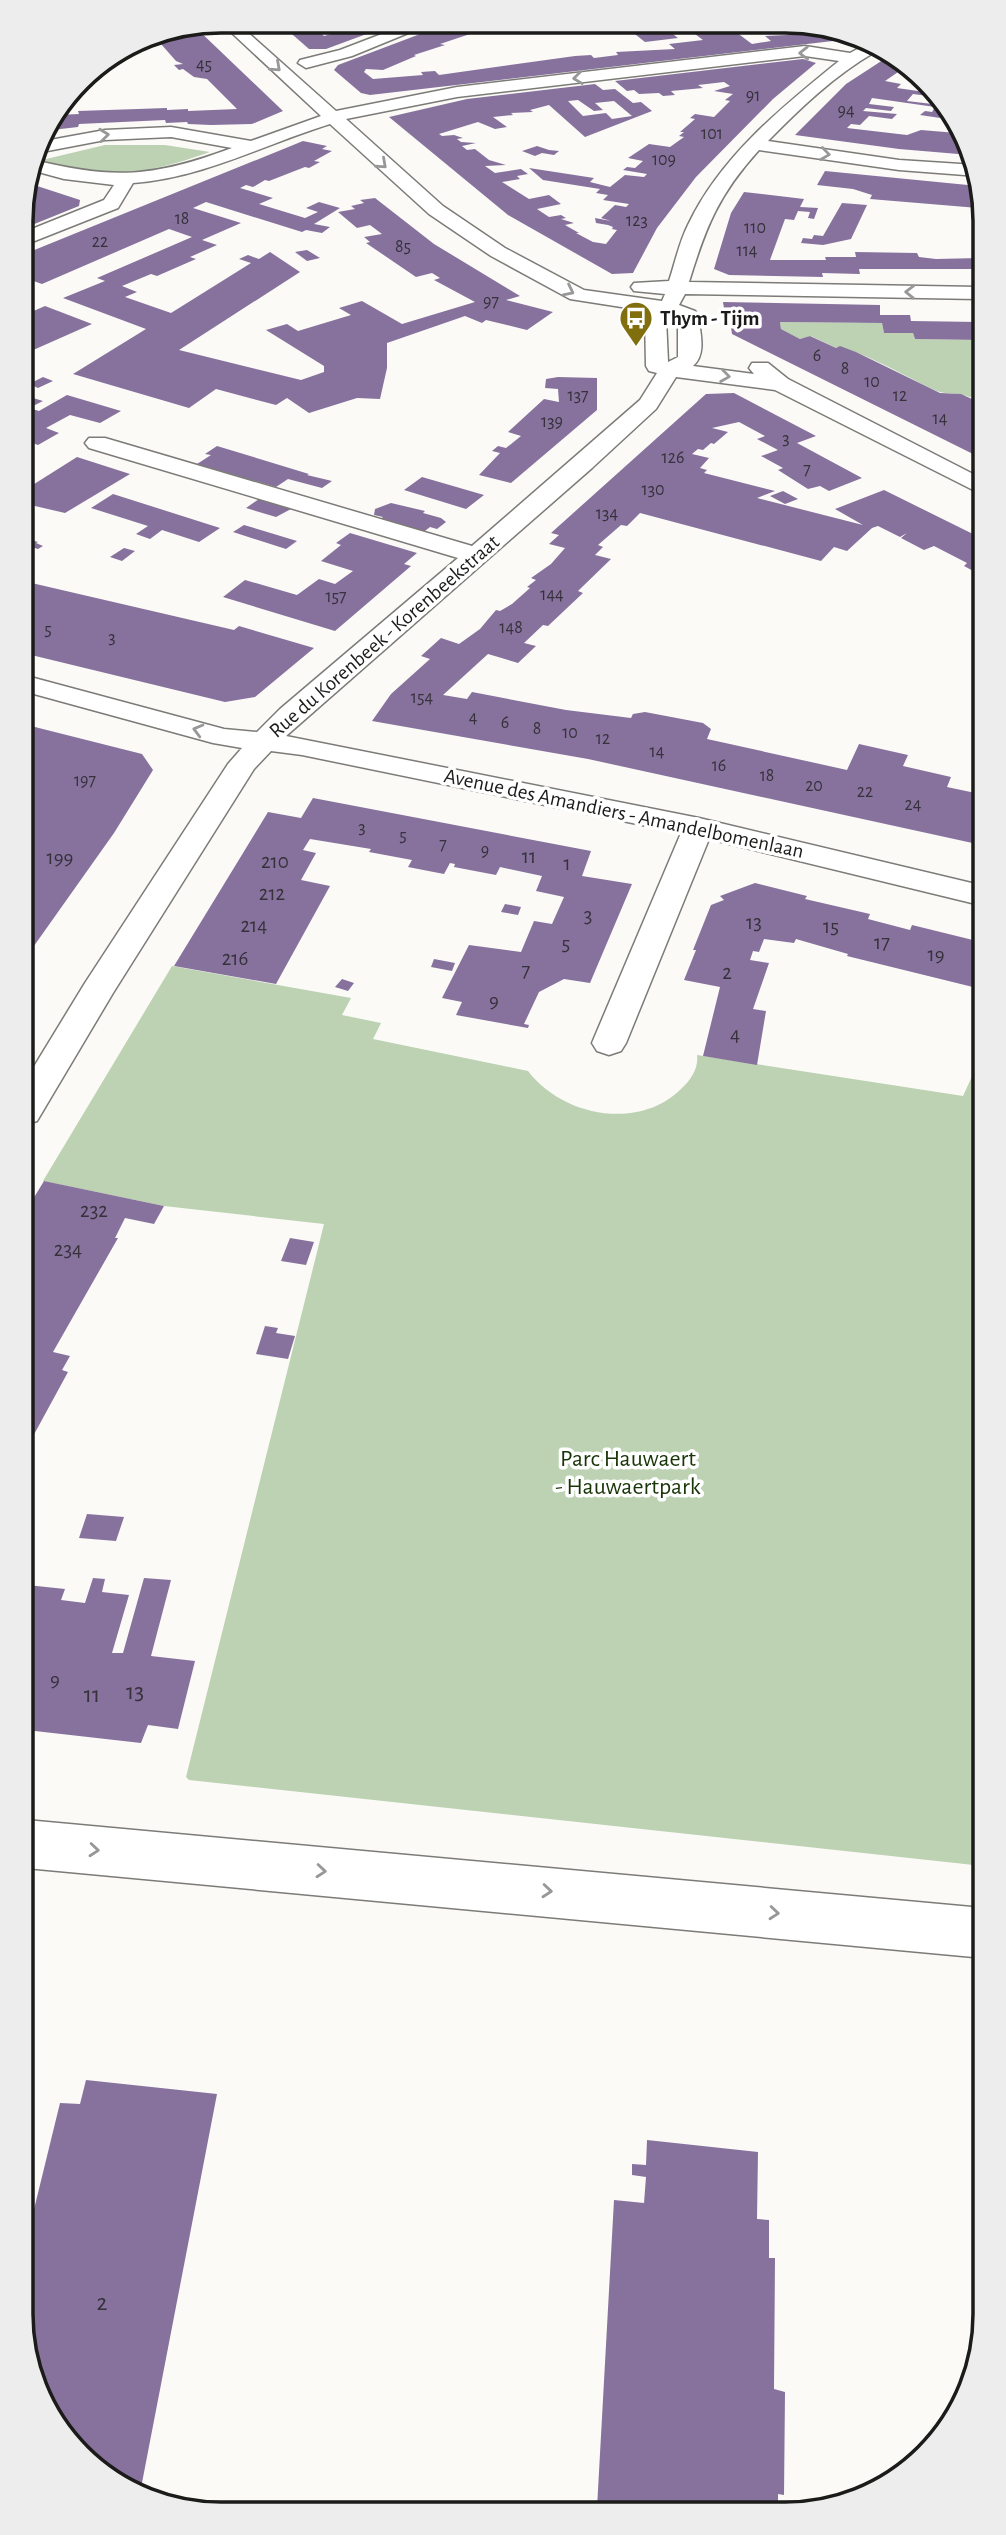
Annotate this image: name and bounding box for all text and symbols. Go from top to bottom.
one-way arrow [798,45,809,60]
house number: 45 [196,56,212,74]
one-way arrow [268,59,281,71]
one-way arrow [572,70,584,85]
house number: 91 [746,87,760,105]
house number: 94 [837,102,855,120]
house number: 101 [701,125,723,143]
one-way arrow [98,128,110,143]
one-way arrow [819,147,831,162]
house number: 109 [652,151,676,169]
one-way arrow [374,156,387,168]
house number: 18 [175,210,189,228]
house number: 123 [626,212,648,230]
house number: 110 [744,219,766,237]
house number: 22 [92,233,108,251]
house number: 85 [395,238,411,256]
house number: 114 [736,242,758,260]
one-way arrow [562,283,574,297]
one-way arrow [905,284,916,299]
house number: 97 [483,293,499,311]
bus stop icon: Thym - Tijm [617,299,655,348]
place label: Thym - Tijm [660,308,760,329]
house number: 6 [813,347,821,365]
house number: 8 [841,360,849,378]
one-way arrow [719,368,731,383]
house number: 10 [864,373,880,391]
house number: 137 [567,387,589,405]
house number: 12 [893,387,907,405]
house number: 14 [933,410,948,428]
house number: 139 [541,413,563,431]
house number: 3 [782,430,790,448]
house number: 126 [662,449,684,467]
house number: 7 [803,461,811,479]
house number: 130 [641,481,665,499]
house number: 134 [596,505,618,523]
street label: Rue du Korenbeek - Korenbeekstraat [265,531,503,742]
house number: 144 [540,586,564,604]
house number: 157 [325,588,347,606]
house number: 148 [499,619,523,637]
house number: 5 [44,621,52,639]
house number: 3 [108,629,116,647]
house number: 154 [411,689,434,707]
house number: 4 [469,709,478,727]
house number: 6 [501,714,509,732]
house number: 8 [533,720,541,738]
one-way arrow [192,724,204,738]
house number: 10 [562,724,578,742]
house number: 12 [596,730,610,748]
house number: 14 [650,743,665,761]
house number: 16 [712,757,726,775]
street label: Avenue des Amandiers - Amandelbomenlaan [442,765,806,862]
house number: 18 [760,767,774,785]
house number: 197 [74,772,96,790]
house number: 20 [805,777,823,795]
house number: 22 [857,783,873,801]
house number: 24 [905,796,922,814]
house number: 3 [358,819,366,837]
house number: 5 [399,827,407,845]
house number: 7 [439,836,447,854]
house number: 9 [481,842,489,860]
house number: 11 [522,846,536,867]
house number: 199 [47,847,73,868]
house number: 210 [261,851,289,872]
house number: 1 [563,853,571,874]
house number: 212 [259,883,285,904]
house number: 3 [584,905,592,926]
house number: 13 [746,912,762,933]
house number: 214 [241,915,267,936]
house number: 15 [823,916,839,937]
house number: 17 [874,932,890,953]
house number: 5 [562,933,570,954]
house number: 19 [927,944,945,965]
house number: 216 [222,948,248,969]
house number: 7 [522,960,531,981]
house number: 2 [722,962,732,983]
house number: 9 [489,990,499,1011]
house number: 4 [730,1024,740,1045]
house number: 232 [80,1200,108,1221]
house number: 234 [54,1239,82,1260]
park label: Parc Hauwaert - Hauwaertpark [555,1447,701,1499]
house number: 9 [50,1669,60,1690]
house number: 13 [126,1680,144,1704]
house number: 11 [84,1683,100,1707]
one-way arrow [89,1842,100,1857]
one-way arrow [316,1863,327,1878]
one-way arrow [542,1883,553,1898]
one-way arrow [769,1905,780,1920]
house number: 2 [97,2291,108,2315]

